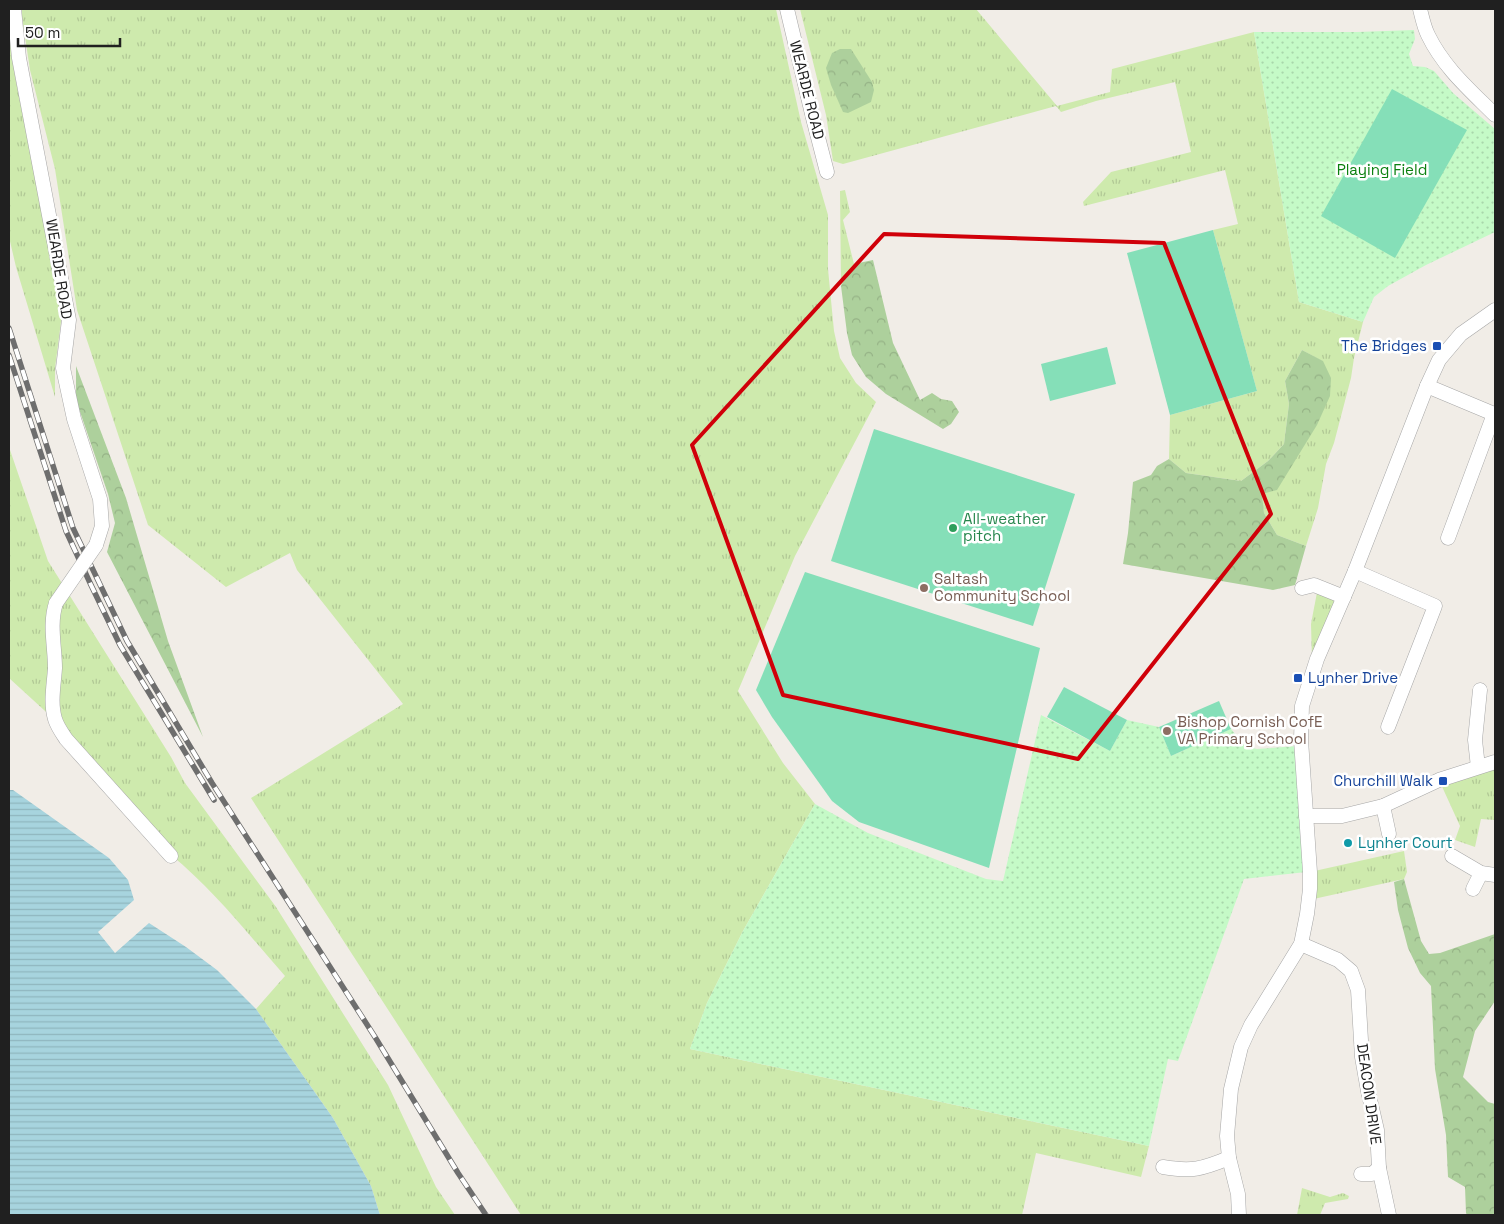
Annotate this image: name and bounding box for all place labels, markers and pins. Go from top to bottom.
place label: The Bridges [1341,336,1427,355]
marker: The Bridges [1431,340,1443,352]
place label: All-weather pitch [963,509,1046,545]
marker: All-weather pitch [947,522,959,534]
place label: Saltash Community School [934,569,1070,605]
marker: Saltash Community School [918,582,930,594]
place label: Lynher Drive [1308,668,1398,687]
marker: Lynher Drive [1292,672,1304,684]
place label: Bishop Cornish CofE VA Primary School [1177,712,1323,748]
marker: Bishop Cornish CofE VA Primary School [1161,725,1173,737]
place label: Churchill Walk [1333,771,1433,790]
marker: Churchill Walk [1437,775,1449,787]
place label: Lynher Court [1358,833,1453,852]
marker: Lynher Court [1342,837,1354,849]

